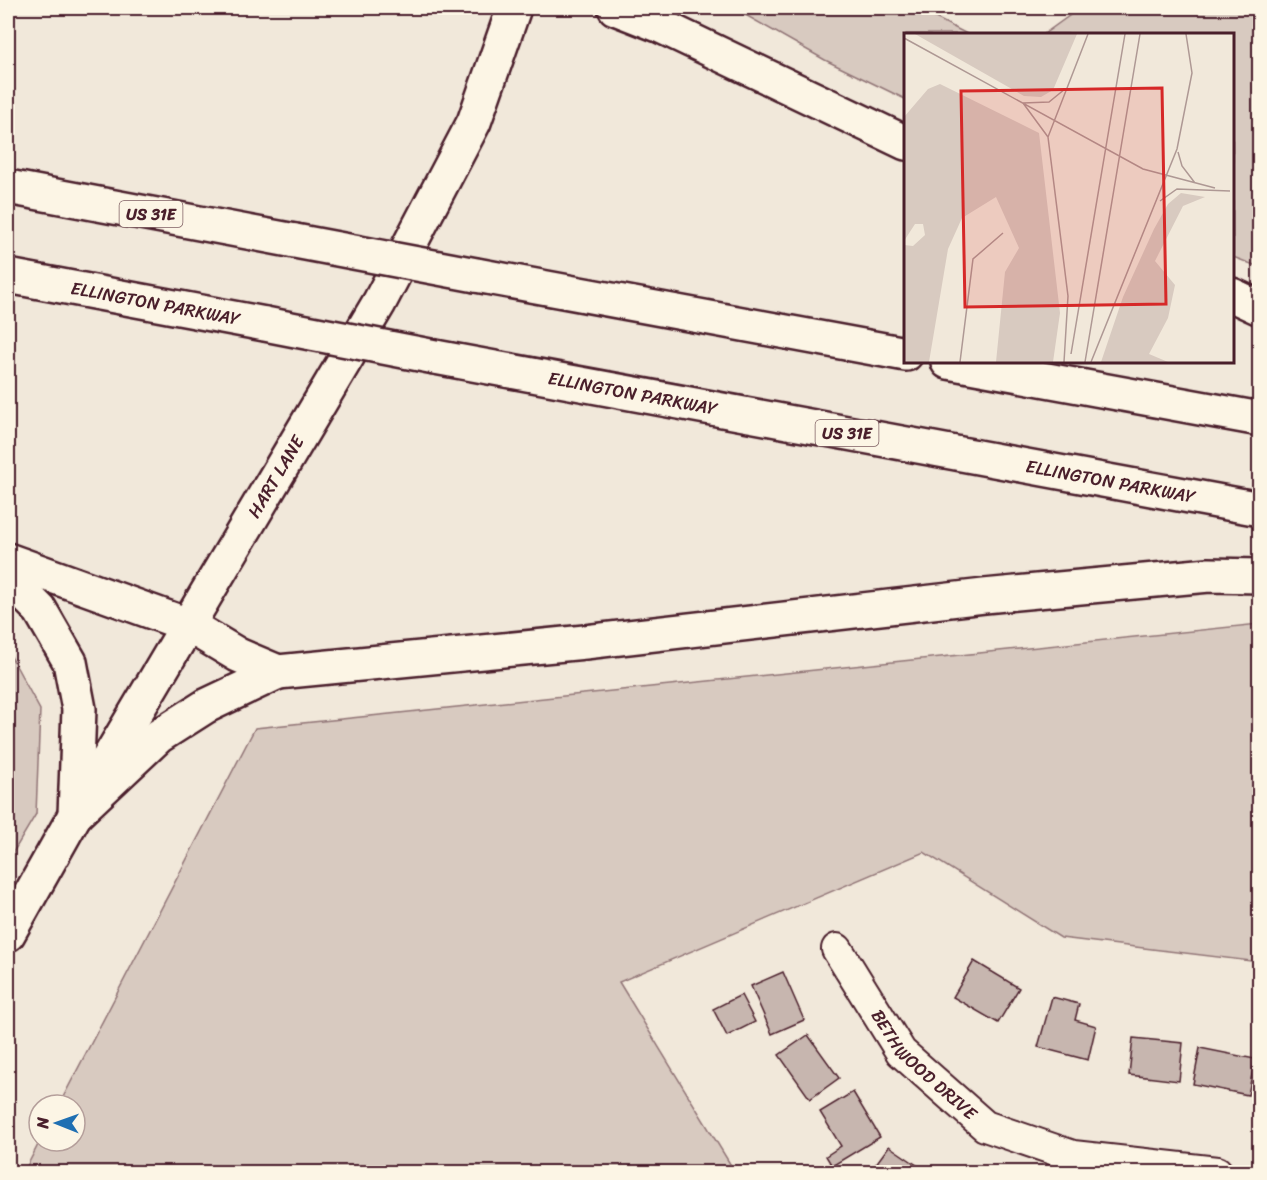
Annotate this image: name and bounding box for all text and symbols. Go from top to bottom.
inset map [904,33,1234,363]
road number: US 31E [120,201,182,227]
street label: ELLINGTON PARKWAY [68,272,244,335]
street label: ELLINGTON PARKWAY [545,362,721,425]
road number: US 31E [816,420,878,446]
street label: HART LANE [239,428,314,524]
street label: ELLINGTON PARKWAY [1023,450,1199,513]
street label: BETHWOOD DRIVE [862,1003,985,1129]
north arrow [27,1093,87,1153]
text: N [28,1116,57,1130]

